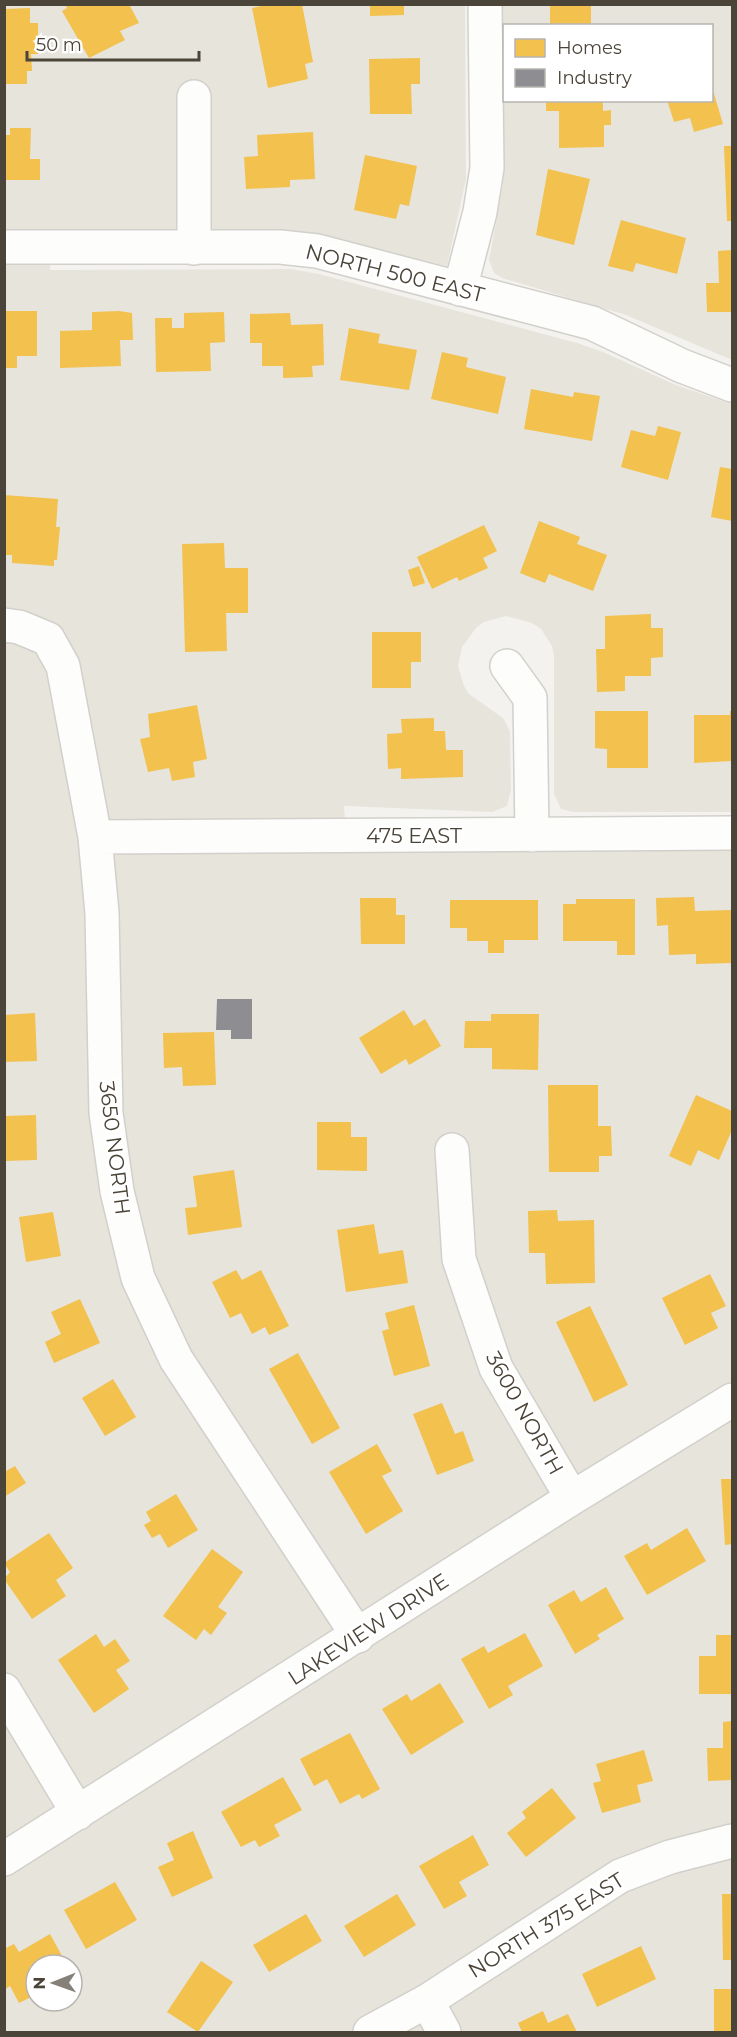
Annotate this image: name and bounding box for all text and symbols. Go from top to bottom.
scale bar [27,24,200,62]
legend [503,24,713,102]
text: 50 m [36,34,82,56]
text: Homes [557,37,622,59]
text: Industry [557,67,632,89]
street label: NORTH 500 EAST [303,239,487,307]
street label: 475 EAST [366,823,462,848]
street label: 3650 NORTH [94,1080,136,1216]
street label: 3600 NORTH [481,1347,569,1479]
street label: LAKEVIEW DRIVE [283,1568,453,1690]
street label: NORTH 375 EAST [463,1867,629,1983]
north arrow [24,1953,84,2013]
text: N [30,1977,49,1990]

